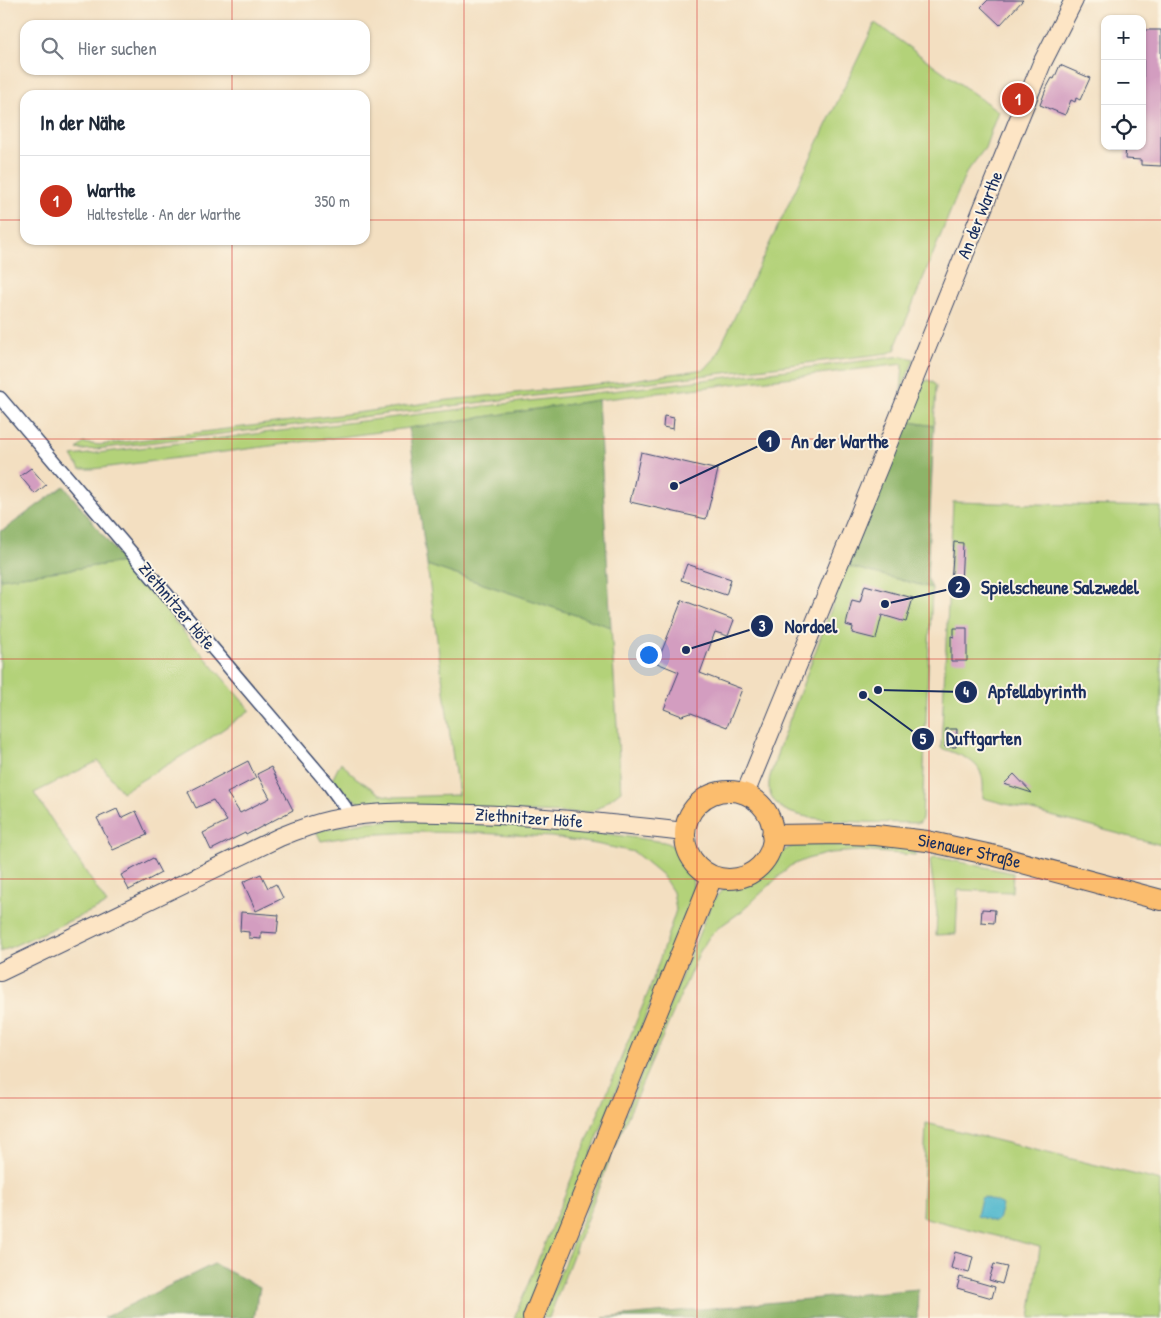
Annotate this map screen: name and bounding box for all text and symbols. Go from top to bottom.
map controls [1101,15,1146,150]
button: + [1101,15,1146,60]
search box [20,20,370,75]
icon: search [38,34,66,62]
text: Hier suchen [78,35,157,61]
button: − [1101,60,1146,105]
pin: 1 [1002,80,1034,118]
button: locate [1101,105,1146,150]
text: In der Nähe [40,108,125,137]
street label: An der Warthe [951,167,1008,262]
text: Warthe [87,177,136,203]
text: 1 [53,190,59,212]
text: 350 m [314,190,350,212]
text: Haltestelle · An der Warthe [87,203,241,225]
callout: An der Warthe [757,424,899,458]
text: An der Warthe [791,428,889,454]
text: 1 [766,431,772,452]
street label: Ziethnitzer Höfe [133,556,222,655]
callout: Spielscheune Salzwedel [946,570,1149,604]
text: Spielscheune Salzwedel [981,574,1140,601]
text: 2 [955,576,963,597]
callout: Nordoel [750,609,848,643]
text: Nordoel [785,613,838,639]
text: 3 [759,615,766,636]
your location [636,642,662,668]
callout: Apfellabyrinth [953,675,1096,709]
text: Apfellabyrinth [988,678,1086,705]
text: 4 [963,681,969,702]
callout: Duftgarten [911,722,1032,756]
text: Duftgarten [946,725,1022,752]
text: 5 [920,728,927,749]
street label: Ziethnitzer Höfe [474,801,584,834]
street label: Sienauer Straße [917,827,1024,874]

